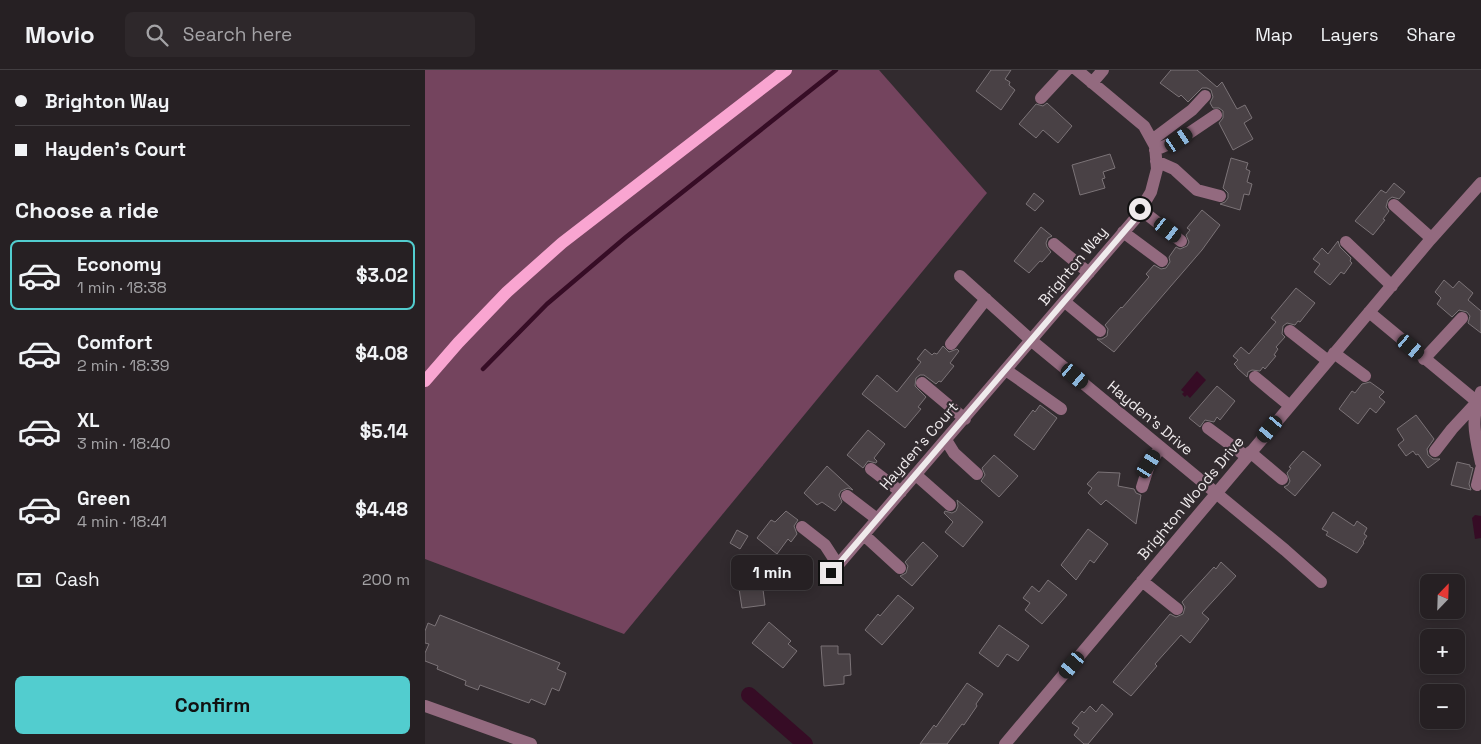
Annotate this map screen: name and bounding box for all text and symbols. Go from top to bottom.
search box [125,12,475,57]
text: Movio [25,19,95,50]
icon: search [143,21,171,49]
text: Search here [183,22,292,47]
text: Map [1255,23,1293,46]
text: Layers [1321,23,1378,46]
text: Share [1406,23,1456,46]
text: Brighton Way [45,89,170,114]
car [1162,125,1195,155]
text: Hayden's Court [45,137,186,162]
text: Choose a ride [15,196,159,224]
route start [1129,198,1151,220]
car [1151,215,1184,245]
street label: Brighton Way [1034,222,1111,309]
text: Economy [77,252,161,277]
icon: car [17,253,62,298]
text: $3.02 [356,263,408,288]
text: 1 min · 18:38 [77,277,167,298]
text: Comfort [77,330,153,355]
icon: car [17,331,62,376]
car [1394,332,1427,362]
text: $4.08 [355,341,408,366]
text: 2 min · 18:39 [77,355,170,376]
car [1058,361,1091,391]
street label: Hayden's Drive [1104,376,1197,459]
street label: Hayden's Court [875,398,962,494]
text: XL [77,408,100,433]
icon: car [17,409,62,454]
car [1254,413,1285,445]
text: $5.14 [360,419,408,444]
street label: Brighton Woods Drive [1133,432,1248,563]
text: 3 min · 18:40 [77,433,170,454]
car [1134,447,1163,481]
text: Green [77,486,130,511]
icon: car [17,487,62,532]
text: $4.48 [355,497,408,522]
text: 4 min · 18:41 [77,511,167,532]
callout: 1 min [731,556,813,590]
text: 1 min [752,562,792,583]
route end [820,562,842,584]
icon: cash [15,566,43,594]
text: Cash [55,567,100,592]
text: 200 m [362,569,410,590]
north arrow [1420,574,1465,619]
map controls [1420,574,1465,729]
button: + [1420,629,1465,674]
car [1056,649,1087,681]
button: Confirm [15,676,410,734]
button: − [1420,684,1465,729]

